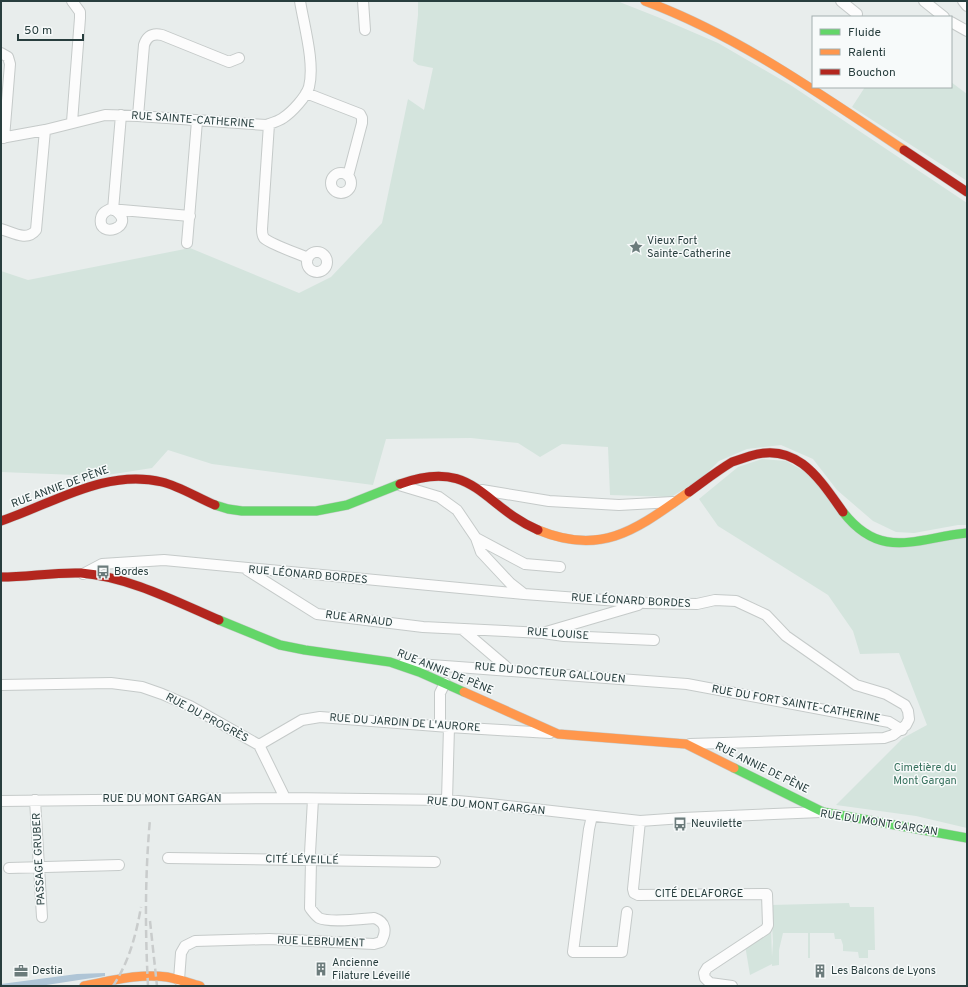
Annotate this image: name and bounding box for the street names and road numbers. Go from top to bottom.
street label: RUE SAINTE-CATHERINE [131,109,255,131]
street label: RUE ANNIE DE PÈNE [9,462,111,511]
street label: RUE LÉONARD BORDES [248,562,368,587]
street label: RUE LÉONARD BORDES [571,590,691,611]
street label: RUE ARNAUD [325,608,393,630]
street label: RUE LOUISE [527,625,589,643]
street label: RUE ANNIE DE PÈNE [395,645,496,698]
street label: RUE DU DOCTEUR GALLOUEN [474,659,626,687]
street label: RUE DU FORT SAINTE-CATHERINE [710,682,882,726]
street label: RUE DU PROGRÈS [163,689,251,746]
street label: RUE DU JARDIN DE L'AURORE [329,711,481,735]
street label: RUE ANNIE DE PÈNE [713,738,812,797]
street label: RUE DU MONT GARGAN [103,792,221,806]
street label: RUE DU MONT GARGAN [426,794,546,818]
street label: RUE DU MONT GARGAN [819,807,939,839]
street label: PASSAGE GRUBER [30,812,48,906]
street label: CITÉ LÉVEILLÉ [265,851,339,868]
street label: CITÉ DELAFORGE [655,886,743,901]
street label: RUE LEBRUMENT [277,933,365,951]

